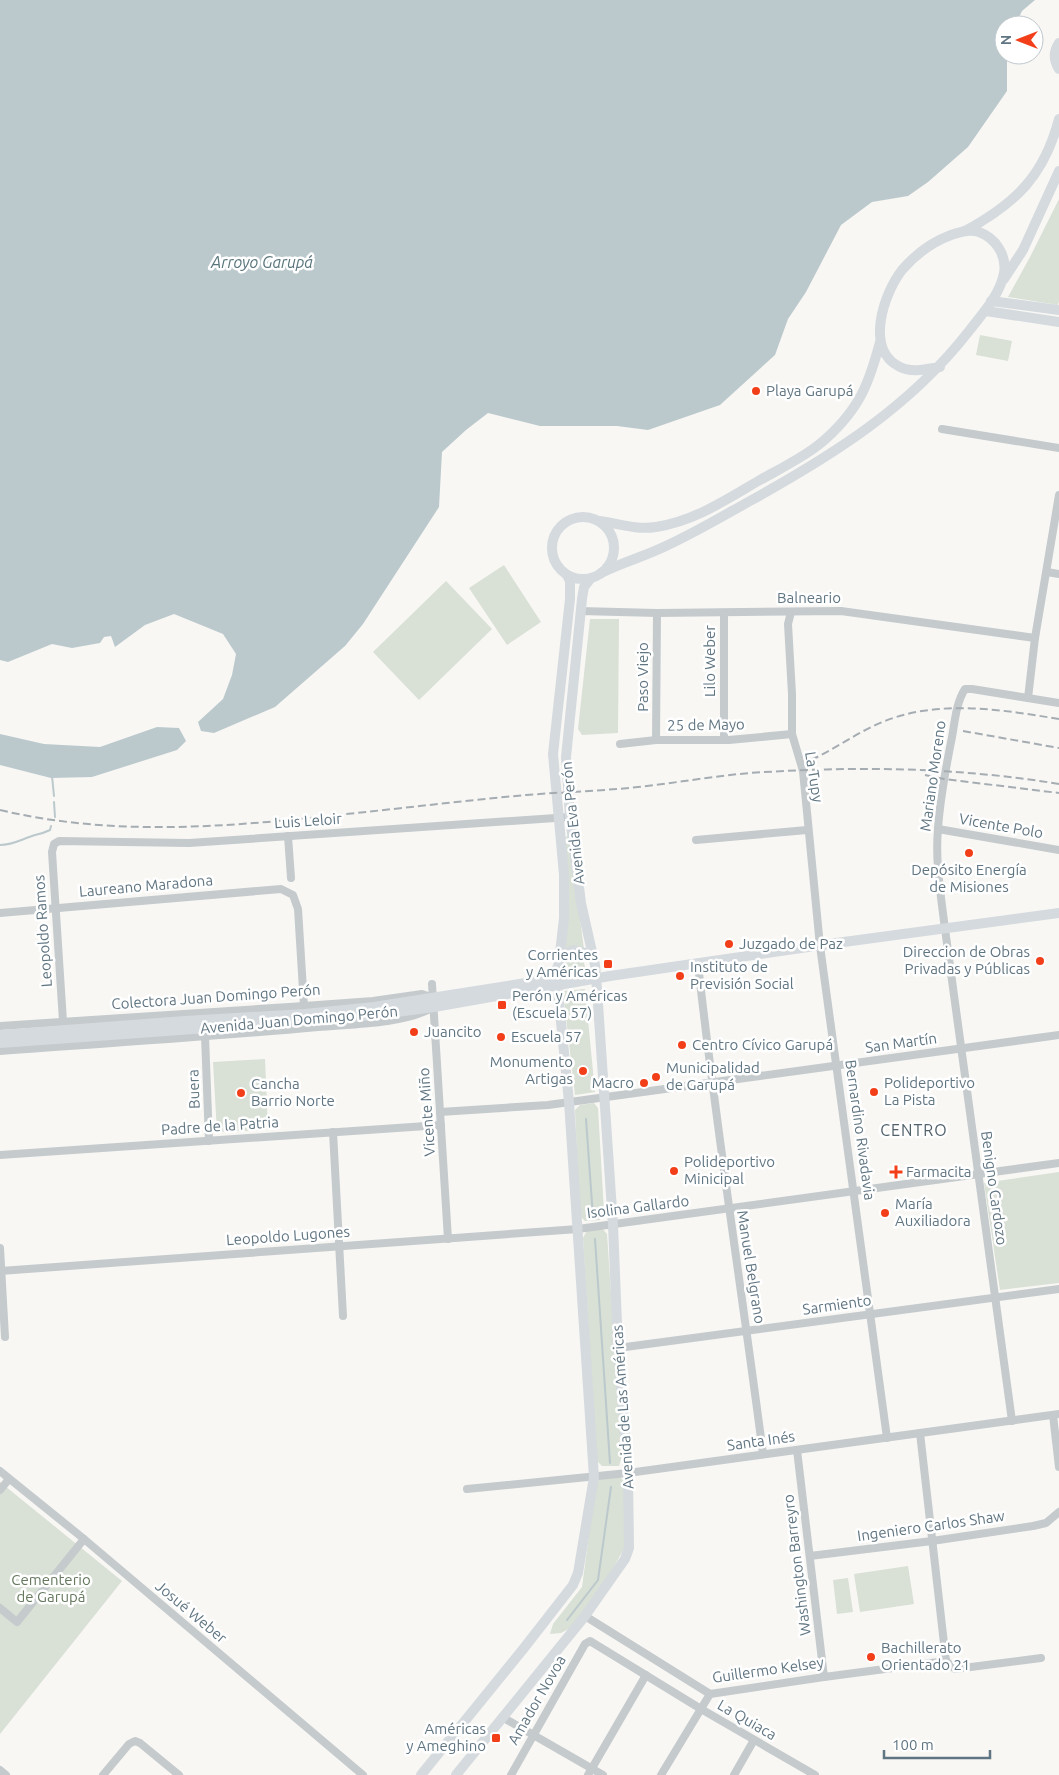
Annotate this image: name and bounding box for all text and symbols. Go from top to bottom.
north arrow [994,15,1044,65]
text: N [998,35,1014,45]
water label: Arroyo Garupá [210,253,313,271]
place label: Playa Garupá [766,382,853,399]
marker: Playa Garupá [750,385,762,397]
street label: Balneario [777,589,841,606]
street label: Lilo Weber [701,625,718,697]
street label: Paso Viejo [634,642,651,712]
street label: 25 de Mayo [667,715,745,734]
street label: Mariano Moreno [916,719,949,832]
street label: La Tupy [802,750,827,804]
street label: Avenida Eva Perón [558,761,587,886]
street label: Luis Leloir [274,810,343,831]
street label: Vicente Polo [958,810,1045,841]
marker: Depósito Energía de Misiones [963,847,975,859]
place label: Depósito Energía de Misiones [911,861,1027,895]
street label: Laureano Maradona [78,871,214,900]
street label: Leopoldo Ramos [30,874,55,988]
place label: Juzgado de Paz [739,935,843,952]
marker: Juzgado de Paz [723,938,735,950]
place label: Direccion de Obras Privadas y Públicas [903,943,1030,977]
place label: Corrientes y Américas [526,946,598,980]
marker: Direccion de Obras Privadas y Públicas [1034,955,1046,967]
marker: Corrientes y Américas [602,958,614,970]
place label: Instituto de Previsión Social [690,958,794,992]
marker: Instituto de Previsión Social [674,970,686,982]
street label: Colectora Juan Domingo Perón [111,981,321,1012]
place label: Perón y Américas (Escuela 57) [512,987,628,1021]
marker: Perón y Américas (Escuela 57) [496,999,508,1011]
street label: Avenida Juan Domingo Perón [199,1002,398,1037]
place label: Juancito [424,1023,481,1040]
marker: Juancito [408,1026,420,1038]
place label: Escuela 57 [511,1028,582,1045]
street label: San Martín [864,1029,938,1056]
marker: Escuela 57 [495,1031,507,1043]
place label: Centro Cívico Garupá [692,1036,833,1053]
marker: Centro Cívico Garupá [676,1039,688,1051]
place label: Monumento Artigas [490,1053,573,1087]
place label: Municipalidad de Garupá [666,1059,760,1093]
street label: Bernardino Rivadavia [842,1059,879,1201]
marker: Monumento Artigas [577,1065,589,1077]
street label: Vicente Miño [415,1067,438,1157]
street label: Buera [184,1069,203,1109]
marker: Municipalidad de Garupá [650,1071,662,1083]
place label: Macro [592,1074,634,1091]
place label: Polideportivo La Pista [884,1074,975,1108]
place label: Cancha Barrio Norte [251,1075,335,1109]
marker: Macro [638,1077,650,1089]
marker: Polideportivo La Pista [868,1086,880,1098]
marker: Cancha Barrio Norte [235,1087,247,1099]
street label: Padre de la Patria [161,1113,279,1138]
district label: CENTRO [880,1121,948,1139]
street label: Benigno Cardozo [978,1130,1011,1246]
place label: Polideportivo Minicipal [684,1153,775,1187]
place label: Farmacita [906,1163,972,1180]
marker: Polideportivo Minicipal [668,1165,680,1177]
marker: Farmacita [890,1166,902,1178]
street label: Isolina Gallardo [586,1192,690,1221]
place label: María Auxiliadora [895,1195,971,1229]
marker: María Auxiliadora [879,1207,891,1219]
street label: Manuel Belgrano [734,1209,769,1325]
street label: Leopoldo Lugones [225,1223,350,1248]
street label: Sarmiento [801,1291,872,1318]
street label: Avenida de Las Américas [608,1324,637,1490]
street label: Santa Inés [726,1427,796,1454]
street label: Washington Barreyro [779,1493,814,1637]
street label: Ingeniero Carlos Shaw [856,1507,1006,1544]
park label: Cementerio de Garupá [11,1571,91,1605]
street label: Josué Weber [152,1577,231,1646]
place label: Bachillerato Orientado 21 [881,1639,970,1673]
marker: Bachillerato Orientado 21 [865,1651,877,1663]
street label: Amador Novoa [504,1652,569,1747]
street label: Guillermo Kelsey [711,1653,825,1686]
street label: La Quiaca [715,1696,780,1743]
place label: Américas y Ameghino [406,1720,486,1754]
scale bar [884,1728,990,1760]
marker: Américas y Ameghino [490,1732,502,1744]
text: 100 m [892,1736,934,1753]

